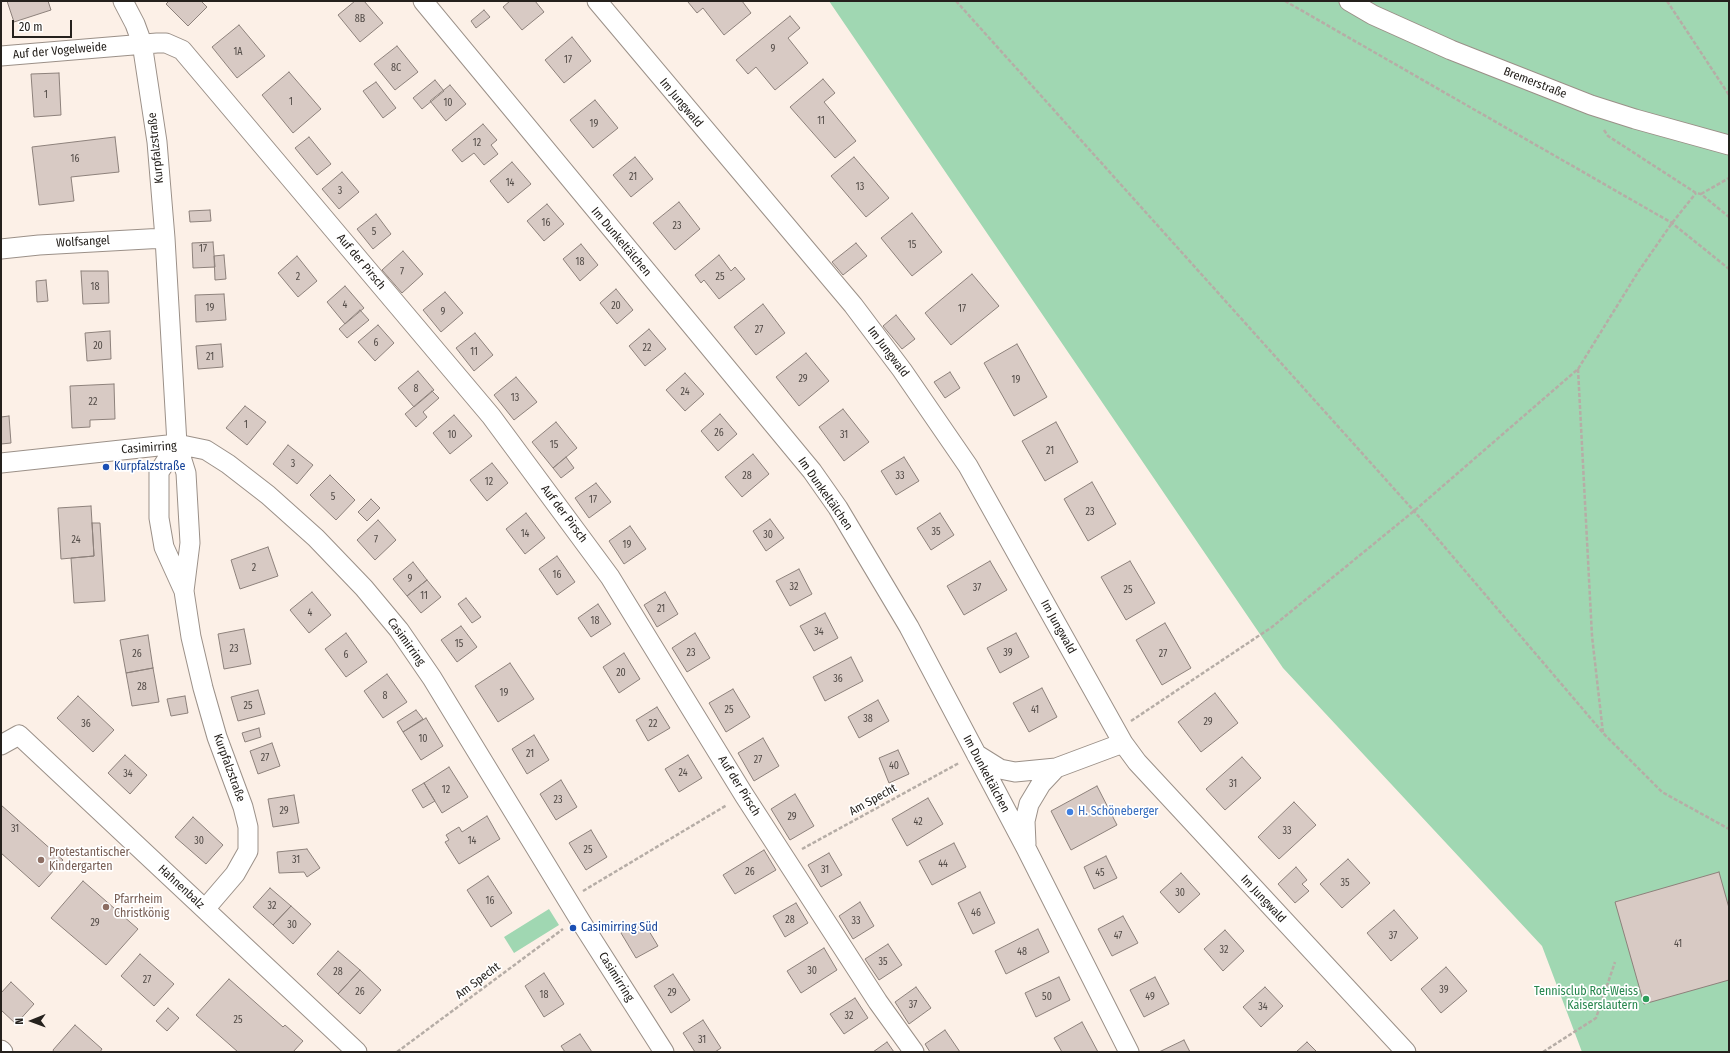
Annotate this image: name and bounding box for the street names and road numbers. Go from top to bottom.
street label: Auf der Vogelweide [12,40,108,62]
street label: Bremerstraße [1501,64,1569,102]
street label: Im Jungwald [656,76,706,130]
street label: Kurpfalzstraße [145,112,167,184]
street label: Im Dunkeltälchen [588,205,654,279]
street label: Auf der Pirsch [334,231,388,293]
street label: Wolfsangel [56,233,110,251]
street label: Im Jungwald [864,324,912,380]
street label: Casimirring [121,439,177,457]
street label: Im Dunkeltälchen [795,455,855,533]
street label: Auf der Pirsch [538,482,590,546]
street label: Im Jungwald [1037,597,1079,657]
street label: Casimirring [384,615,428,669]
street label: Kurpfalzstraße [210,732,248,804]
street label: Im Dunkeltälchen [960,733,1012,815]
street label: Auf der Pirsch [715,753,763,819]
street label: Am Specht [847,781,899,819]
street label: Hahnenbalz [155,862,207,912]
street label: Im Jungwald [1237,872,1289,926]
street label: Casimirring [595,950,637,1004]
street label: Am Specht [453,960,503,1002]

